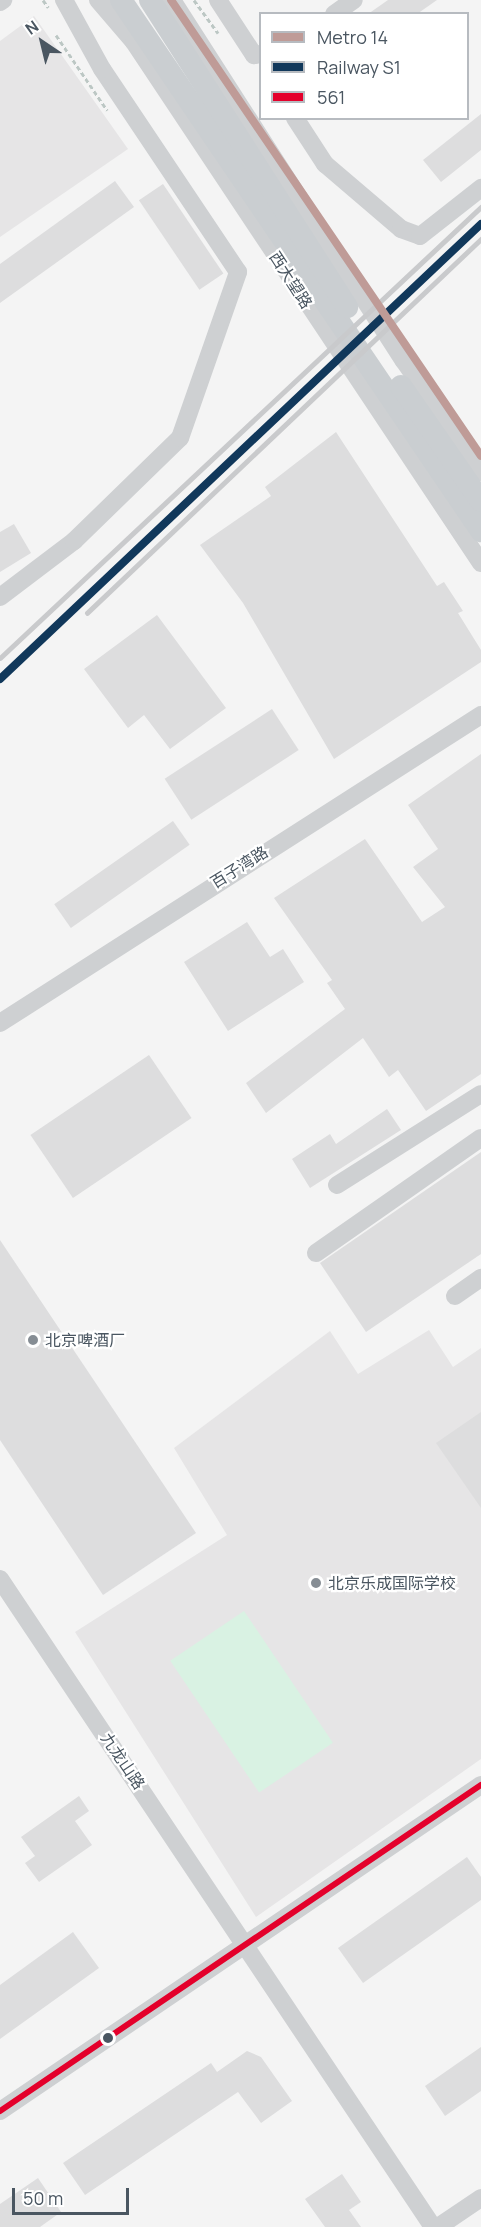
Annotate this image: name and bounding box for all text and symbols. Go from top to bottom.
north arrow [12,12,72,72]
legend [259,12,469,120]
text: N [21,15,43,40]
text: Metro 14 [317,25,388,49]
text: Railway S1 [317,55,401,79]
text: 561 [317,85,345,109]
street label: 西大望路 [266,248,316,312]
street label: 百子湾路 [207,842,271,892]
place label: 北京啤酒厂 [45,1330,125,1350]
marker: 北京啤酒厂 [26,1333,40,1347]
place label: 北京乐成国际学校 [328,1573,456,1593]
marker: 北京乐成国际学校 [309,1576,323,1590]
street label: 九龙山路 [97,1729,149,1793]
unlabelled marker [102,2032,114,2044]
scale bar [15,2176,132,2214]
text: 50 m [23,2186,63,2210]

